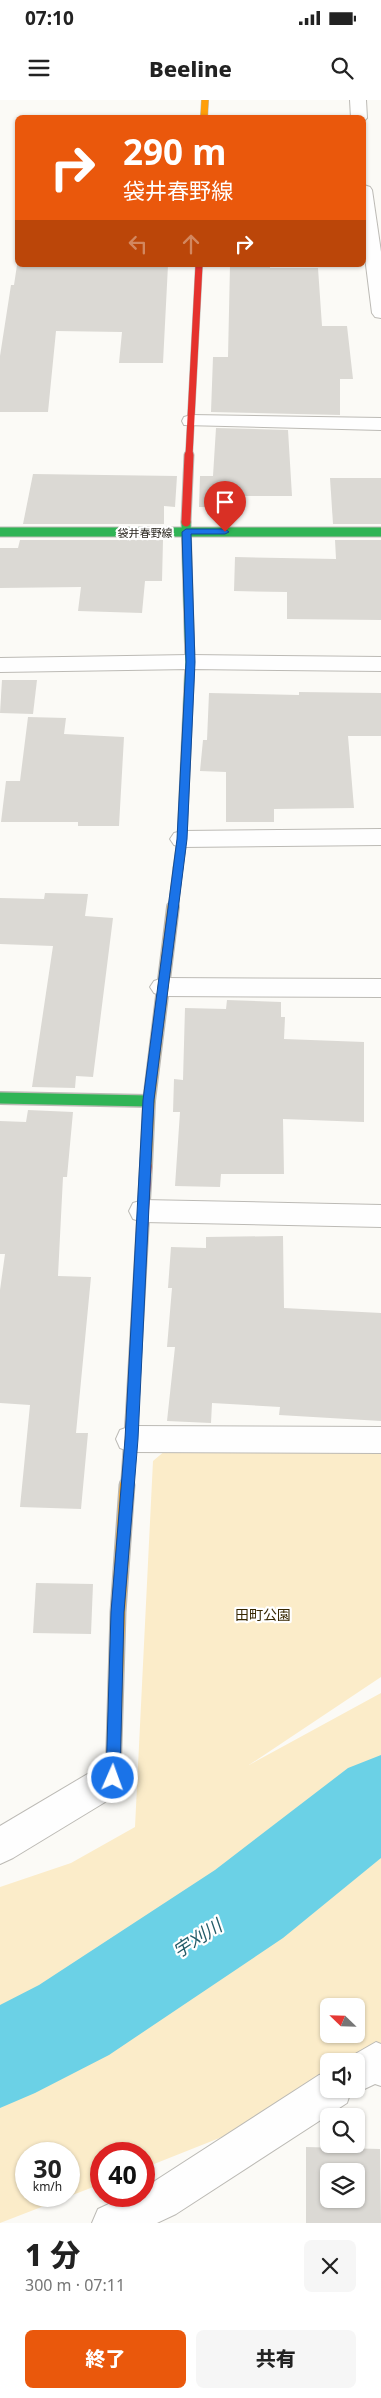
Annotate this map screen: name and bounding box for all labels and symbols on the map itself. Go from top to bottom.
pin [204,481,246,532]
street label: 袋井春野線 [118,525,173,540]
park label: 田町公園 [235,1605,291,1624]
position arrow [86,1751,138,1803]
water label: 宇刈川 [168,1912,228,1963]
north arrow [320,1998,365,2042]
speed limit sign: 40 [90,2142,155,2207]

